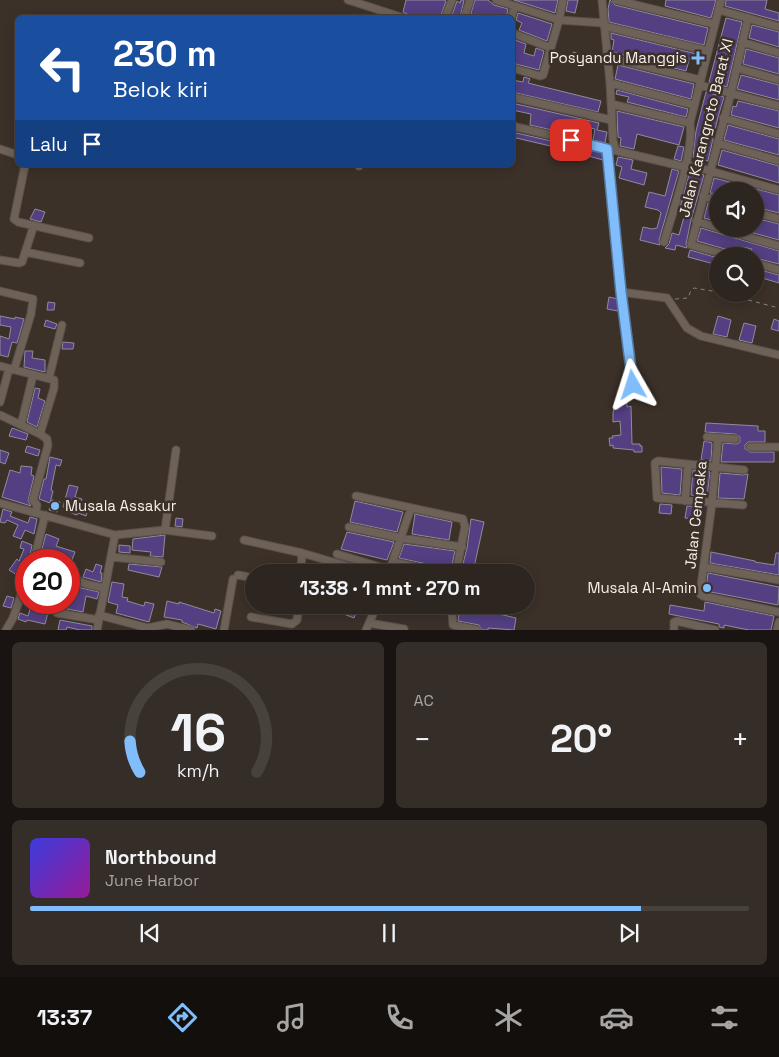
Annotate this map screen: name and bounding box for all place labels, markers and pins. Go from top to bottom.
place label: Posyandu Manggis [550,48,687,67]
marker: Posyandu Manggis [691,51,705,65]
pin [550,119,592,161]
place label: Musala Assakur [65,496,177,515]
marker: Musala Assakur [49,500,61,512]
place label: Musala Al-Amin [587,578,697,597]
marker: Musala Al-Amin [701,582,713,594]

